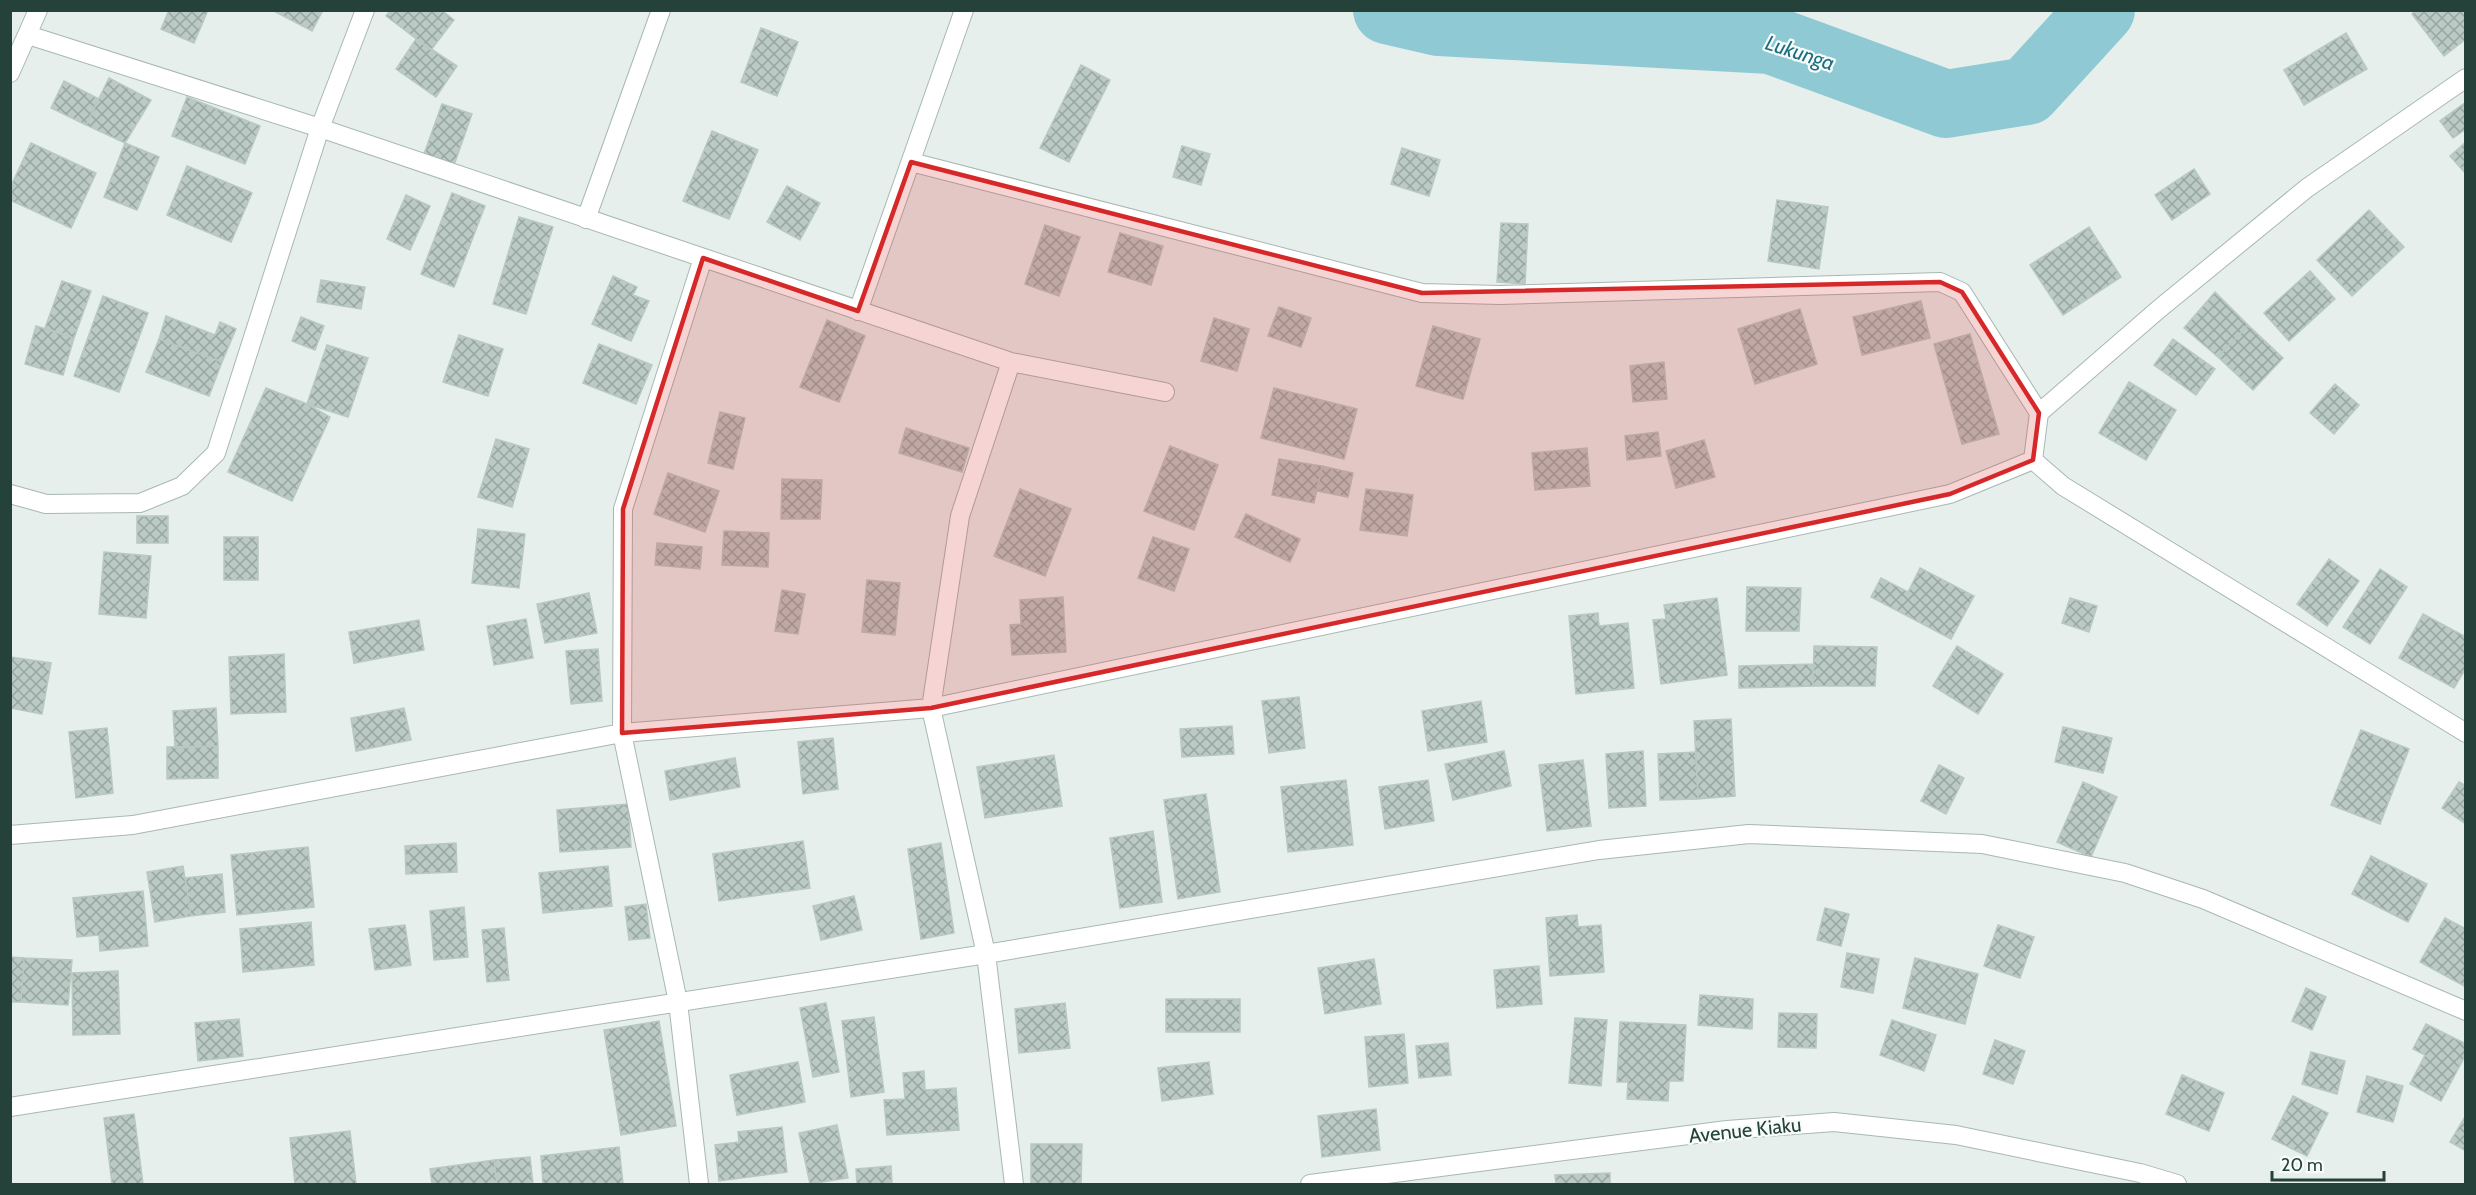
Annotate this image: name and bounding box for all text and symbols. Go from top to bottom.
water label: Lukunga [1762,30,1838,75]
street label: Avenue Kiaku [1688,1112,1802,1148]
scale bar [2272,1144,2384,1182]
text: 20 m [2281,1154,2323,1176]

